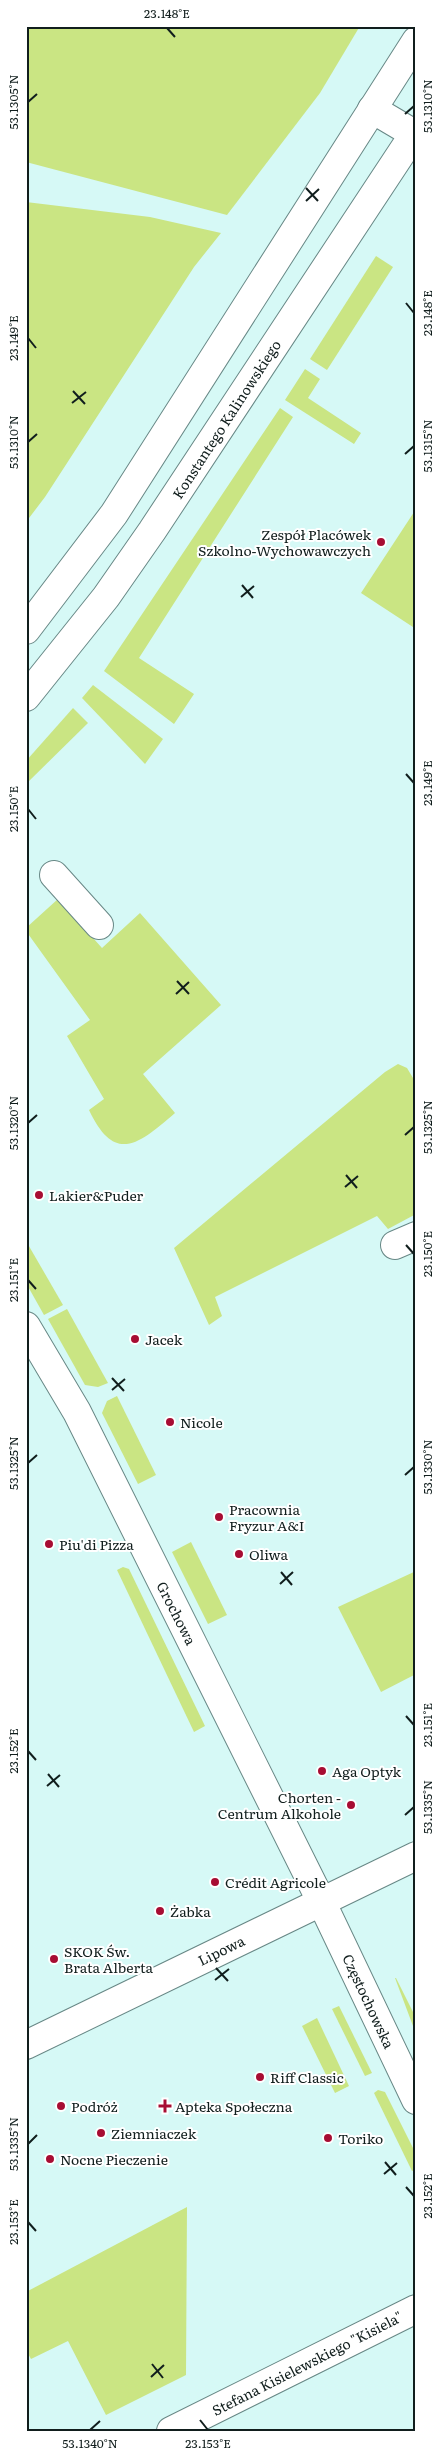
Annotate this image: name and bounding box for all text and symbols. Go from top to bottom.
text: 23.148°E [144,4,190,22]
text: 53.1305°N [4,75,22,129]
text: 53.1310°N [418,79,436,133]
text: 23.148°E [418,290,436,336]
text: 23.149°E [4,315,22,361]
street label: Konstantego Kalinowskiego [167,336,285,502]
text: 53.1310°N [4,415,22,469]
text: 53.1315°N [418,420,436,472]
place label: Zespół Placówek Szkolno-Wychowawczych [198,524,371,560]
marker: Zespół Placówek Szkolno-Wychowawczych [375,536,387,548]
text: 23.149°E [418,760,436,806]
text: 23.150°E [4,786,22,832]
text: 53.1320°N [4,1096,22,1150]
text: 53.1325°N [418,1100,436,1154]
place label: Lakier&Puder [49,1185,144,1205]
marker: Lakier&Puder [33,1189,45,1201]
text: 23.150°E [418,1231,436,1277]
text: 23.151°E [4,1258,22,1302]
place label: Jacek [145,1329,183,1349]
marker: Jacek [129,1333,141,1345]
place label: Nicole [180,1412,223,1432]
marker: Nicole [164,1416,176,1428]
text: 53.1325°N [4,1436,22,1490]
text: 53.1330°N [418,1439,436,1495]
place label: Pracownia Fryzur A&I [229,1499,304,1535]
marker: Pracownia Fryzur A&I [213,1511,225,1523]
place label: Piu'di Pizza [59,1534,134,1554]
marker: Piu'di Pizza [43,1538,55,1550]
place label: Oliwa [249,1544,288,1564]
marker: Oliwa [233,1548,245,1560]
street label: Grochowa [152,1578,202,1649]
text: 23.151°E [418,1703,436,1747]
text: 23.152°E [4,1728,22,1774]
place label: Aga Optyk [332,1761,402,1781]
marker: Aga Optyk [316,1765,328,1777]
text: 53.1335°N [418,1780,436,1834]
place label: Chorten - Centrum Alkohole [218,1787,341,1823]
marker: Chorten - Centrum Alkohole [345,1799,357,1811]
place label: Crédit Agricole [225,1872,326,1892]
marker: Crédit Agricole [209,1876,221,1888]
place label: Żabka [170,1901,211,1921]
marker: Żabka [154,1905,166,1917]
street label: Lipowa [194,1930,248,1970]
place label: SKOK Św. Brata Alberta [64,1941,154,1977]
street label: Częstochowska [338,1950,400,2052]
marker: SKOK Św. Brata Alberta [48,1953,60,1965]
place label: Riff Classic [270,2067,344,2087]
marker: Riff Classic [254,2071,266,2083]
place label: Podróż [71,2096,118,2116]
place label: Apteka Społeczna [175,2096,293,2116]
marker: Podróż [55,2100,67,2112]
marker: Apteka Społeczna [159,2100,171,2112]
text: 53.1335°N [4,2117,22,2171]
place label: Ziemniaczek [111,2123,197,2143]
marker: Ziemniaczek [95,2127,107,2139]
place label: Toriko [338,2128,383,2148]
marker: Toriko [322,2132,334,2144]
place label: Nocne Pieczenie [60,2149,168,2169]
marker: Nocne Pieczenie [44,2153,56,2165]
text: 23.152°E [418,2173,436,2219]
text: 23.153°E [4,2199,22,2245]
street label: Stefana Kisielewskiego "Kisiela" [208,2306,406,2420]
text: 53.1340°N [62,2434,118,2452]
text: 23.153°E [185,2434,231,2452]

